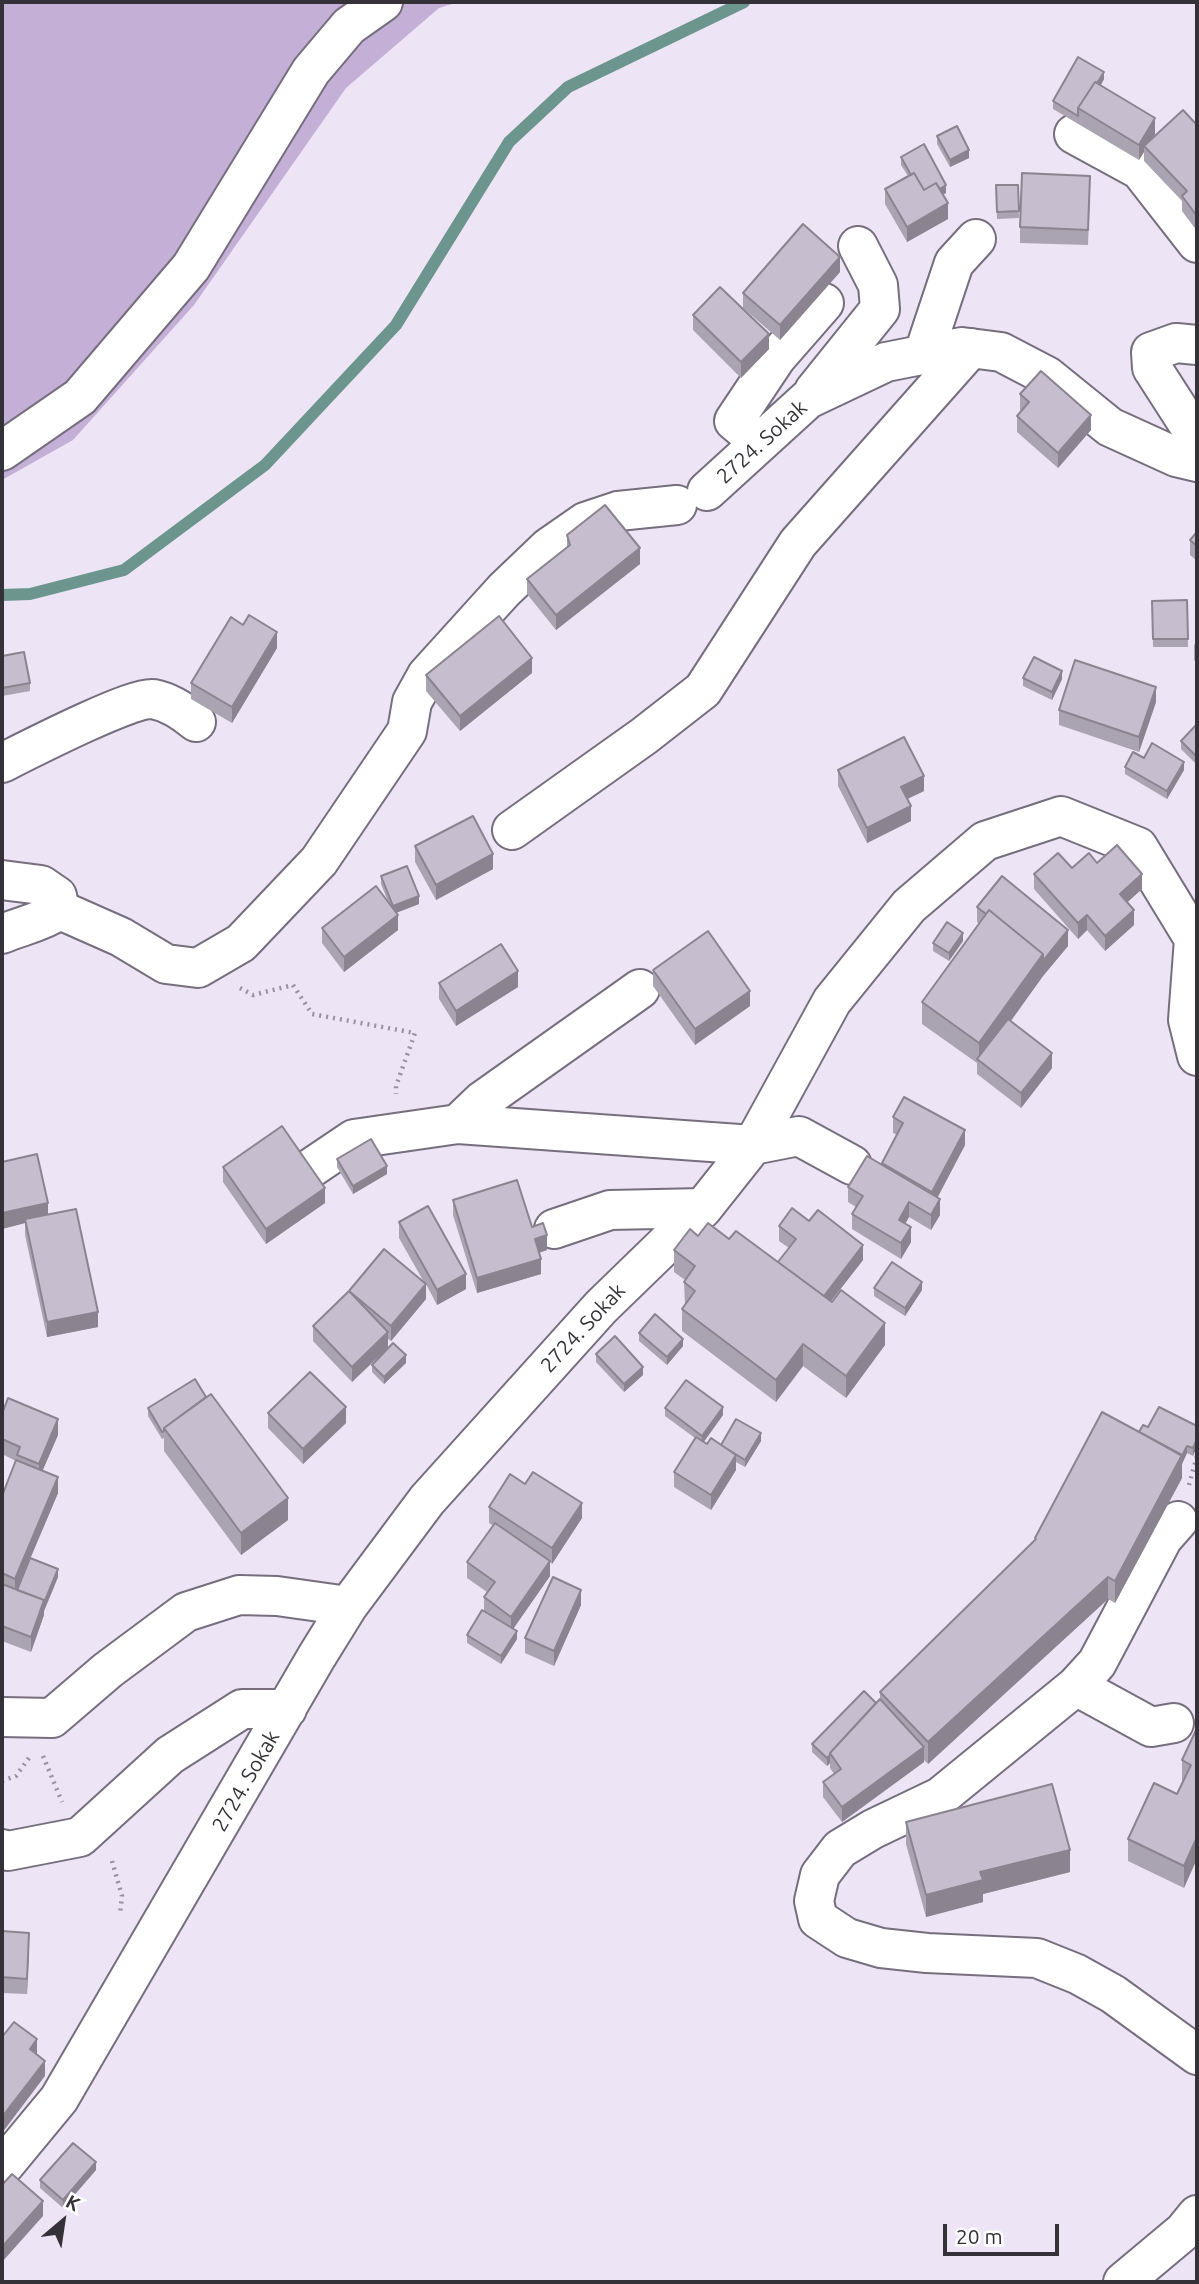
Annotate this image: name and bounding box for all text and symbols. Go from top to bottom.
street label: 2724. Sokak [712,395,812,489]
street label: 2724. Sokak [535,1278,631,1378]
street label: 2724. Sokak [207,1726,285,1836]
north arrow [28,2186,98,2256]
text: K [62,2190,84,2215]
scale bar [947,2210,1062,2254]
text: 20 m [956,2224,1003,2248]

